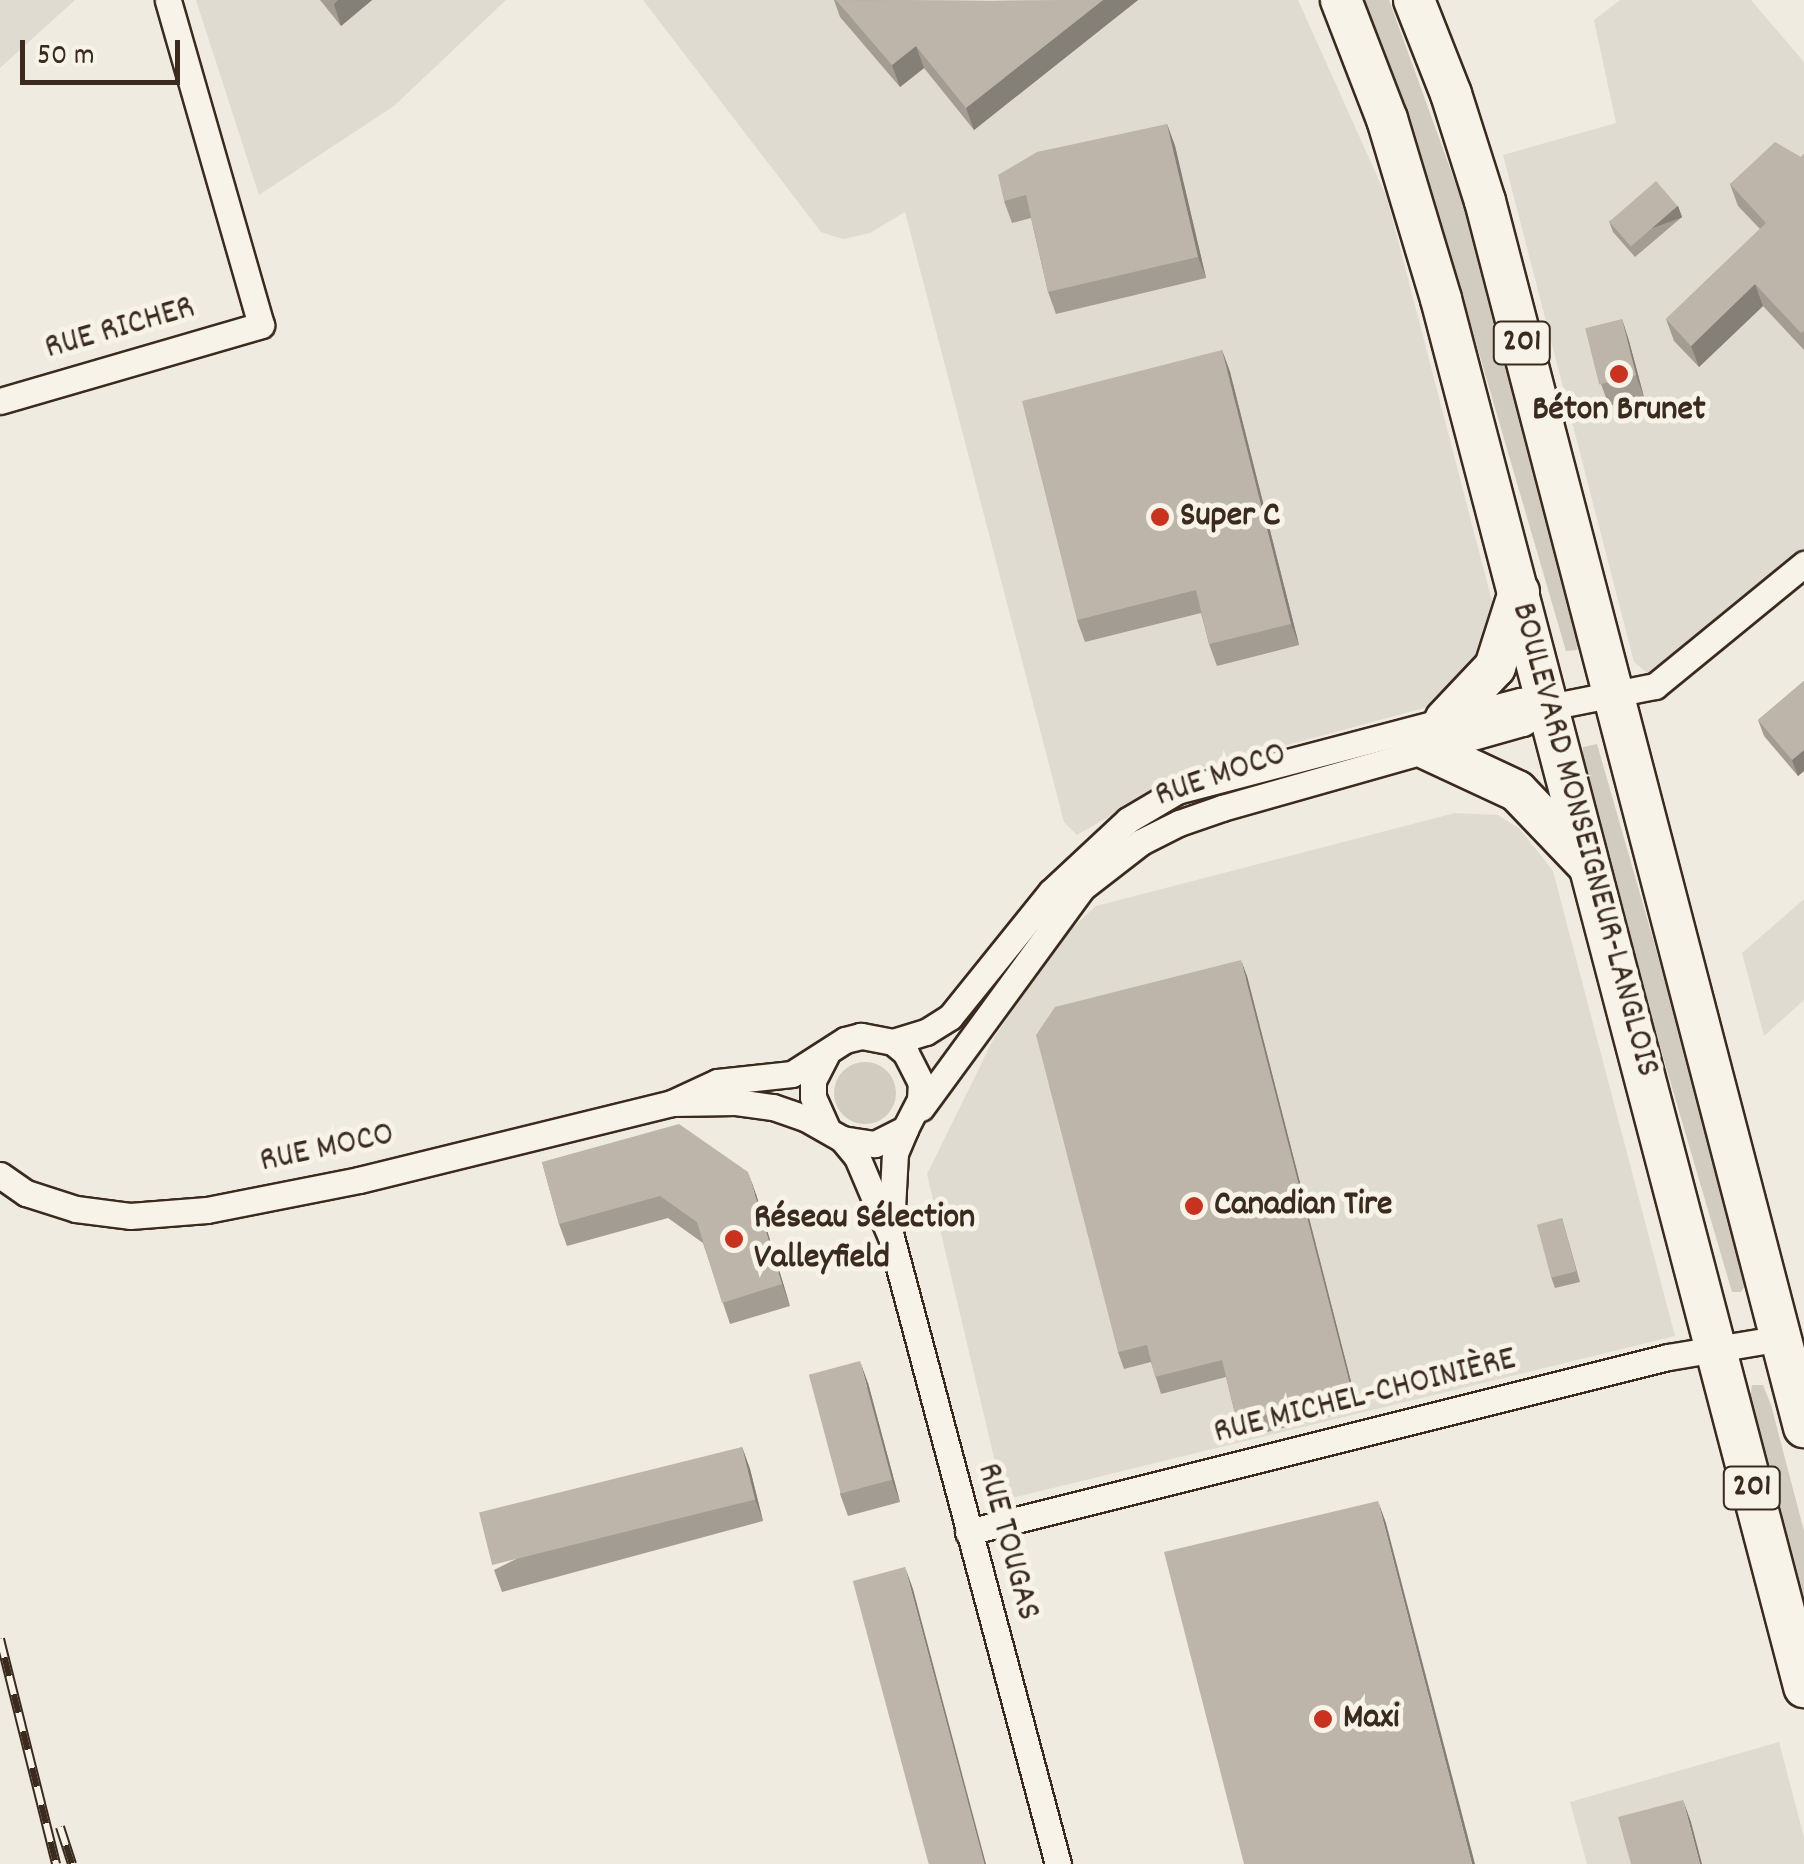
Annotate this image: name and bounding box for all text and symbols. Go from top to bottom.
scale bar [25,20,185,82]
text: 50 m [37,36,95,79]
street label: RUE RICHER [40,288,200,370]
road number: 201 [1492,316,1552,370]
marker: Béton Brunet [1608,363,1630,385]
place label: Béton Brunet [1532,390,1706,432]
place label: Super C [1180,496,1280,538]
marker: Super C [1149,506,1171,528]
street label: BOULEVARD MONSEIGNEUR-LANGLOIS [1500,599,1668,1081]
street label: RUE MOCO [1150,734,1292,818]
street label: RUE MOCO [256,1114,398,1184]
place label: Canadian Tire [1214,1185,1392,1227]
marker: Canadian Tire [1183,1195,1205,1217]
place label: Réseau Sélection Valleyfield [754,1198,975,1280]
marker: Réseau Sélection Valleyfield [723,1228,745,1250]
street label: RUE MICHEL-CHOINIÈRE [1210,1339,1520,1455]
street label: RUE TOUGAS [966,1459,1048,1625]
road number: 201 [1722,1461,1782,1515]
place label: Maxi [1343,1698,1399,1740]
marker: Maxi [1312,1708,1334,1730]

